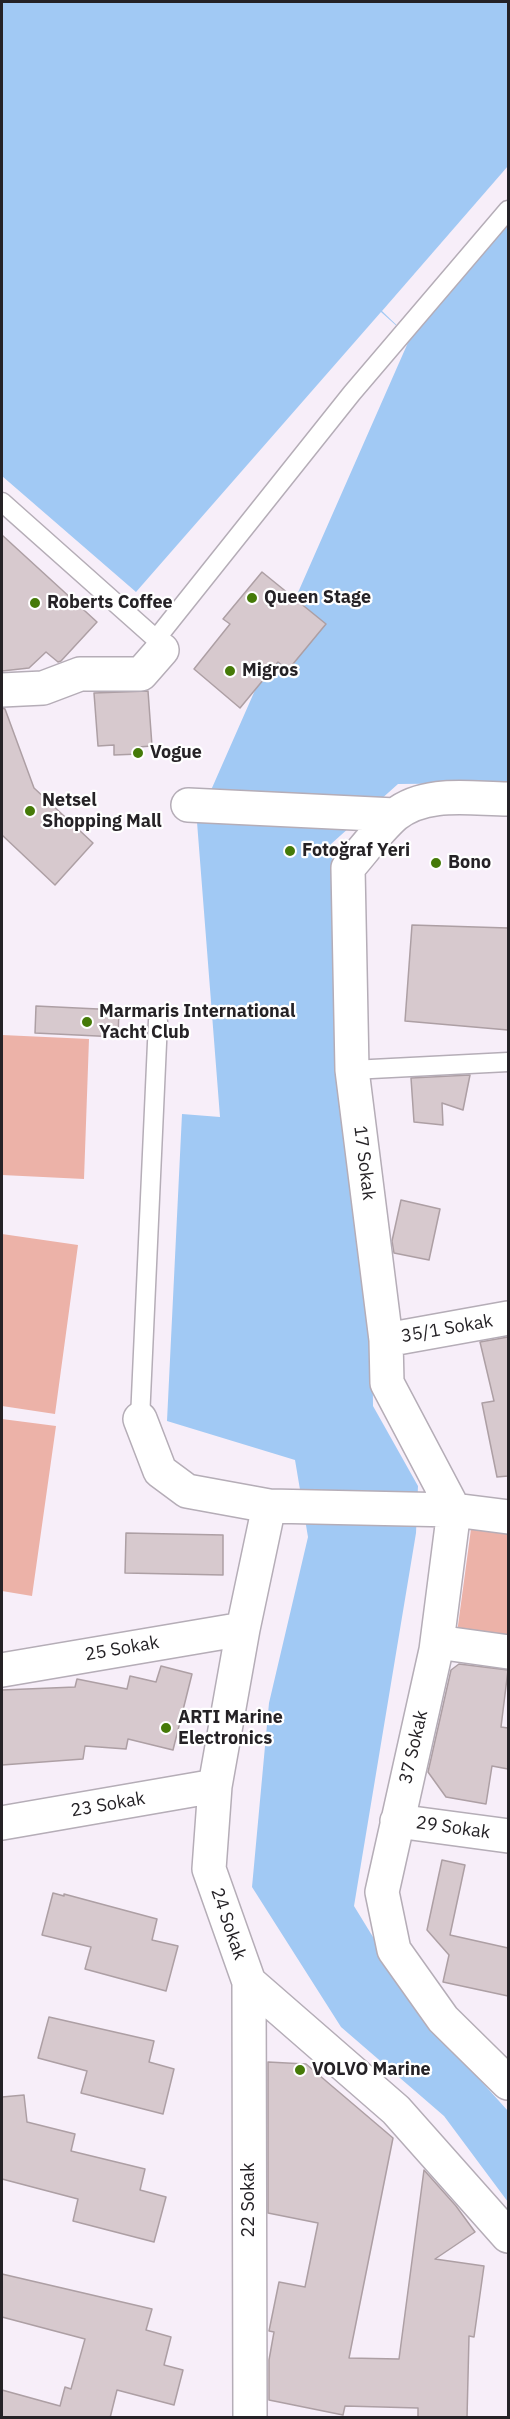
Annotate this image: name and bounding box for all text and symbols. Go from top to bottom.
place label: Queen Stage [264,587,371,609]
marker: Queen Stage [245,591,259,605]
place label: Roberts Coffee [47,592,173,614]
marker: Roberts Coffee [28,596,42,610]
place label: Migros [242,660,298,682]
marker: Migros [223,664,237,678]
place label: Vogue [150,742,202,764]
marker: Vogue [131,746,145,760]
place label: Netsel Shopping Mall [42,790,162,832]
marker: Netsel Shopping Mall [23,804,37,818]
place label: Fotoğraf Yeri [302,840,410,862]
marker: Fotoğraf Yeri [283,844,297,858]
place label: Bono [448,852,491,874]
marker: Bono [429,856,443,870]
place label: Marmaris International Yacht Club [99,1001,296,1044]
marker: Marmaris International Yacht Club [80,1015,94,1029]
street label: 17 Sokak [349,1125,379,1201]
street label: 35/1 Sokak [400,1310,494,1348]
street label: 25 Sokak [83,1632,161,1666]
place label: ARTI Marine Electronics [178,1707,283,1750]
street label: 37 Sokak [395,1708,433,1786]
marker: ARTI Marine Electronics [159,1721,173,1735]
street label: 23 Sokak [69,1788,147,1822]
street label: 29 Sokak [414,1812,492,1844]
street label: 24 Sokak [206,1885,250,1963]
place label: VOLVO Marine [312,2059,431,2081]
marker: VOLVO Marine [293,2063,307,2077]
street label: 22 Sokak [238,2163,260,2237]

